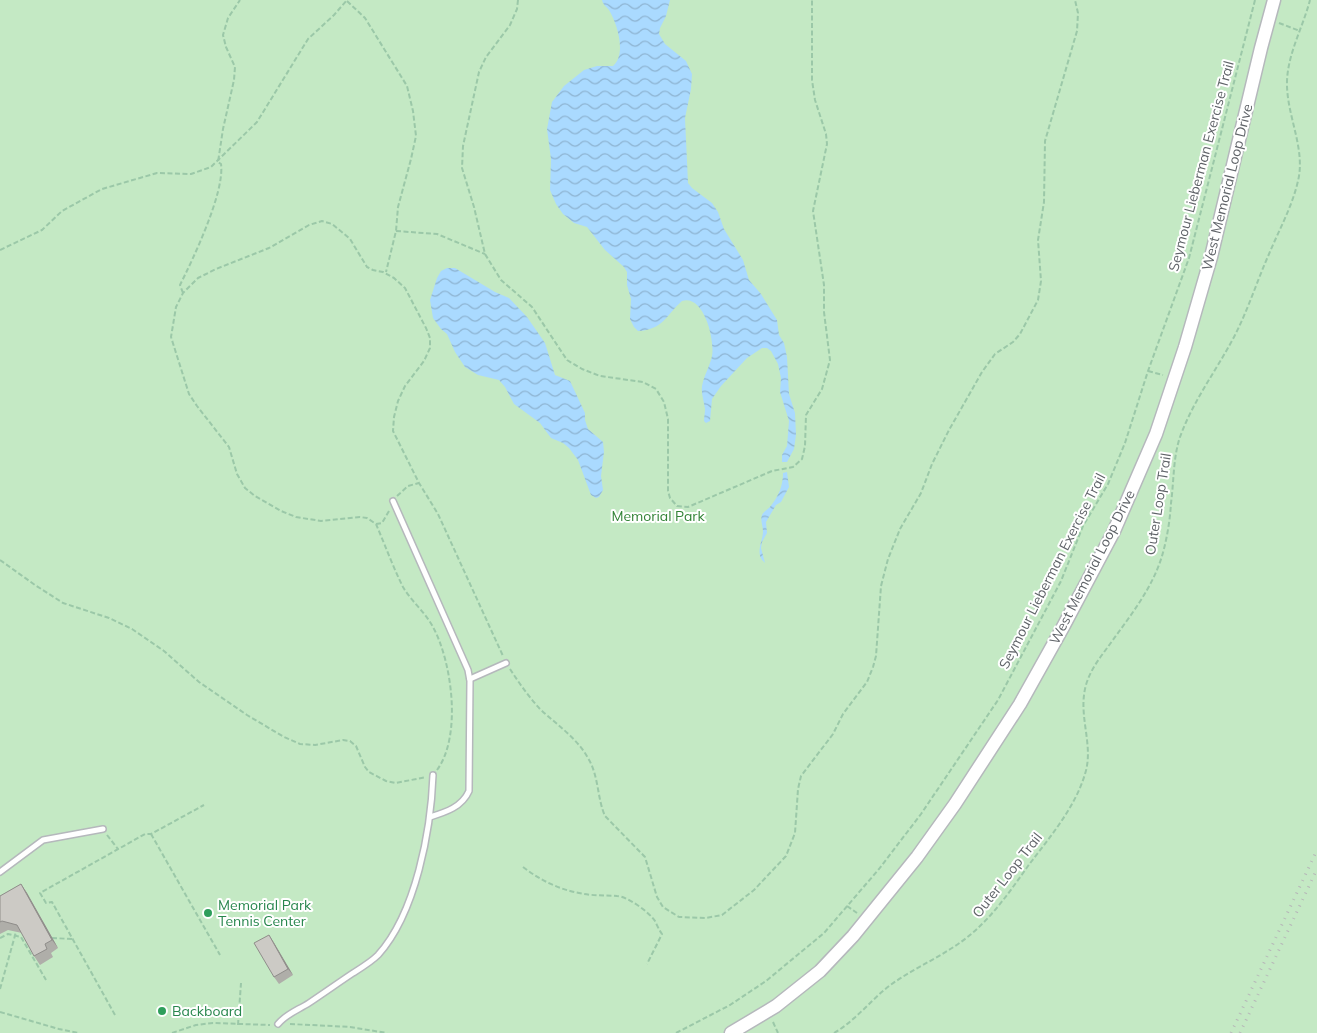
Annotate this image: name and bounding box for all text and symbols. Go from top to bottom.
street label: Seymour Lieberman Exercise Trail [1164,59,1238,273]
street label: West Memorial Loop Drive [1198,102,1256,272]
street label: Outer Loop Trail [1141,452,1175,556]
street label: Seymour Lieberman Exercise Trail [995,470,1109,672]
street label: West Memorial Loop Drive [1045,487,1139,647]
park label: Memorial Park [611,507,705,525]
street label: Outer Loop Trail [968,829,1046,921]
place label: Memorial Park Tennis Center [218,896,312,930]
marker: Memorial Park Tennis Center [202,907,214,919]
place label: Backboard [172,1002,242,1020]
marker: Backboard [156,1005,168,1017]

